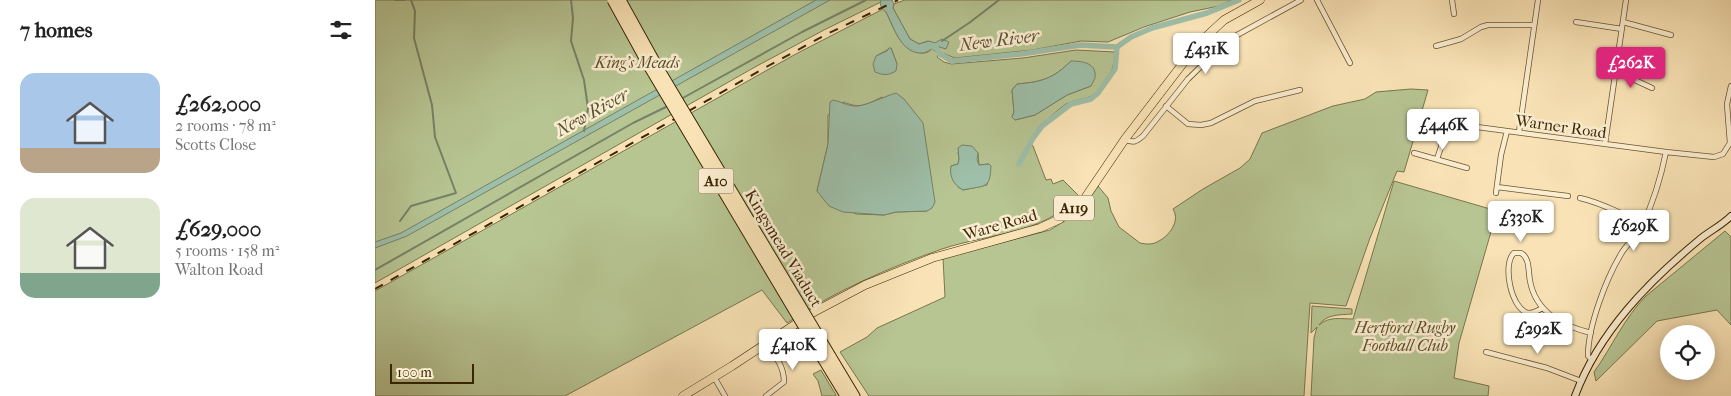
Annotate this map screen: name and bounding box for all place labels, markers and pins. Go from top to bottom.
pin: £431K [1171,32,1241,75]
pin: £262K [1596,46,1666,89]
pin: £446K [1408,108,1478,151]
pin: £330K [1486,200,1556,243]
pin: £629K [1599,210,1669,252]
pin: £292K [1503,312,1573,355]
pin: £410K [758,328,828,371]

